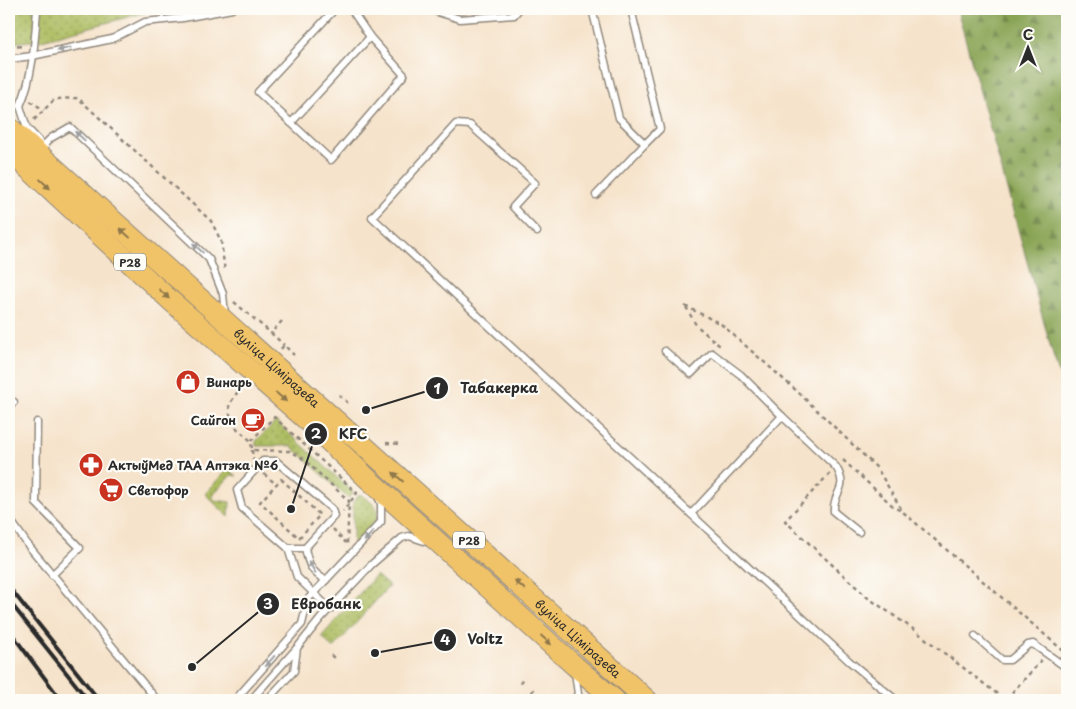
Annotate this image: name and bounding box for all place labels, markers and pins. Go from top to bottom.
shop icon: Винарь [175,369,201,395]
place label: Винарь [206,373,252,391]
callout: Табакерка [425,374,548,403]
cafe icon: Сайгон [240,407,266,433]
place label: Сайгон [191,411,236,429]
callout: KFC [304,419,378,448]
pharmacy icon: АктыўМед ТАА Аптэка №6 [78,452,104,478]
place label: АктыўМед ТАА Аптэка №6 [108,456,279,474]
supermarket icon: Светофор [98,477,124,503]
place label: Светофор [128,481,189,499]
callout: Евробанк [256,590,371,619]
callout: Voltz [433,625,513,654]

